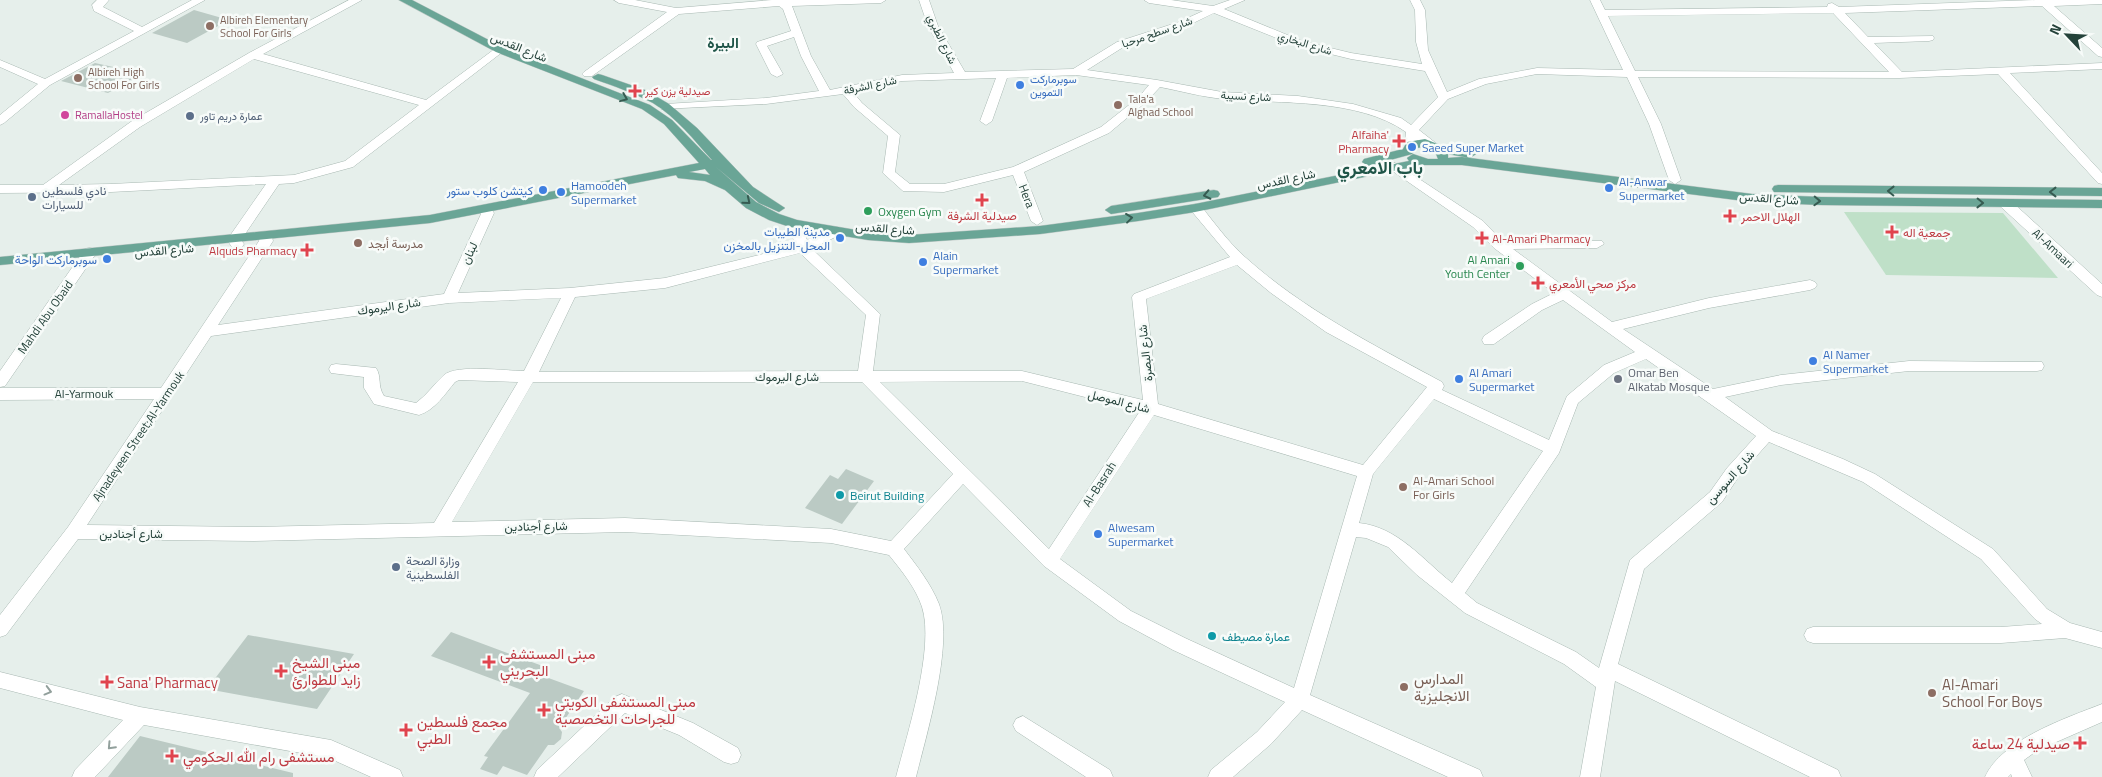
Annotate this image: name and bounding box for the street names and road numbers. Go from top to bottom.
street label: شارع الطبري [921,11,961,68]
street label: شارع سطح مرحبا [1119,12,1195,52]
street label: شارع القدس [488,27,550,67]
street label: شارع البخاري [1275,27,1334,61]
street label: شارع الشرفة [842,72,898,98]
street label: شارع نسيبة [1220,87,1272,105]
street label: شارع القدس [1255,164,1317,194]
street label: Hera [1014,181,1040,211]
street label: شارع القدس [1739,186,1799,210]
street label: شارع القدس [855,216,915,240]
street label: Al-Amaari [2028,224,2078,272]
street label: شارع القدس [134,238,194,262]
street label: لبنان [456,239,482,267]
street label: Mahdi Abu Obaid [13,276,77,358]
street label: شارع اليرموك [356,292,422,320]
street label: شارع البصرة [1133,324,1157,382]
street label: Ajnadeyeen Street;Al-Yarmouk [87,367,189,505]
street label: شارع اليرموك [755,367,819,386]
street label: Al-Yarmouk [55,384,114,403]
street label: شارع الموصل [1086,384,1152,418]
street label: شارع السوسن [1701,446,1759,508]
street label: Al-Basrah [1077,458,1121,510]
street label: شارع أجنادين [504,516,568,536]
street label: شارع أجنادين [99,524,163,543]

